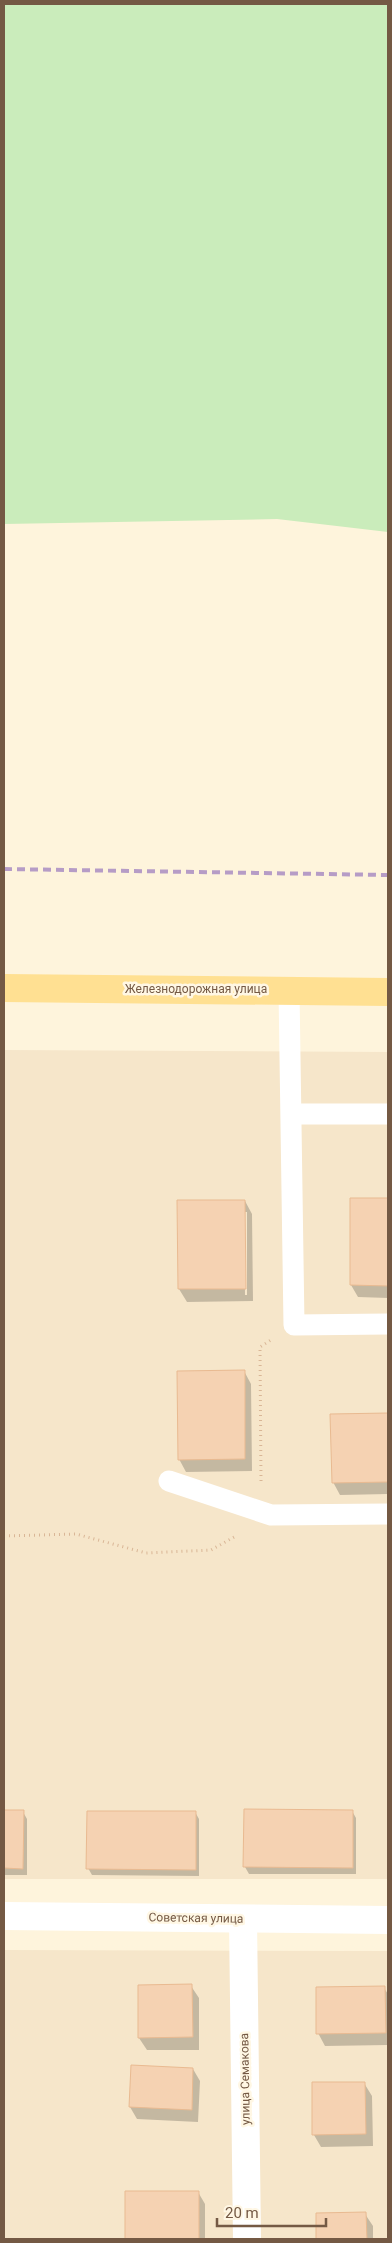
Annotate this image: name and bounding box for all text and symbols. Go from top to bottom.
street label: Железнодорожная улица [125,982,267,996]
street label: Советская улица [148,1910,244,1926]
street label: улица Семакова [237,2033,253,2125]
scale bar [217,2196,326,2228]
text: 20 m [225,2204,259,2222]

